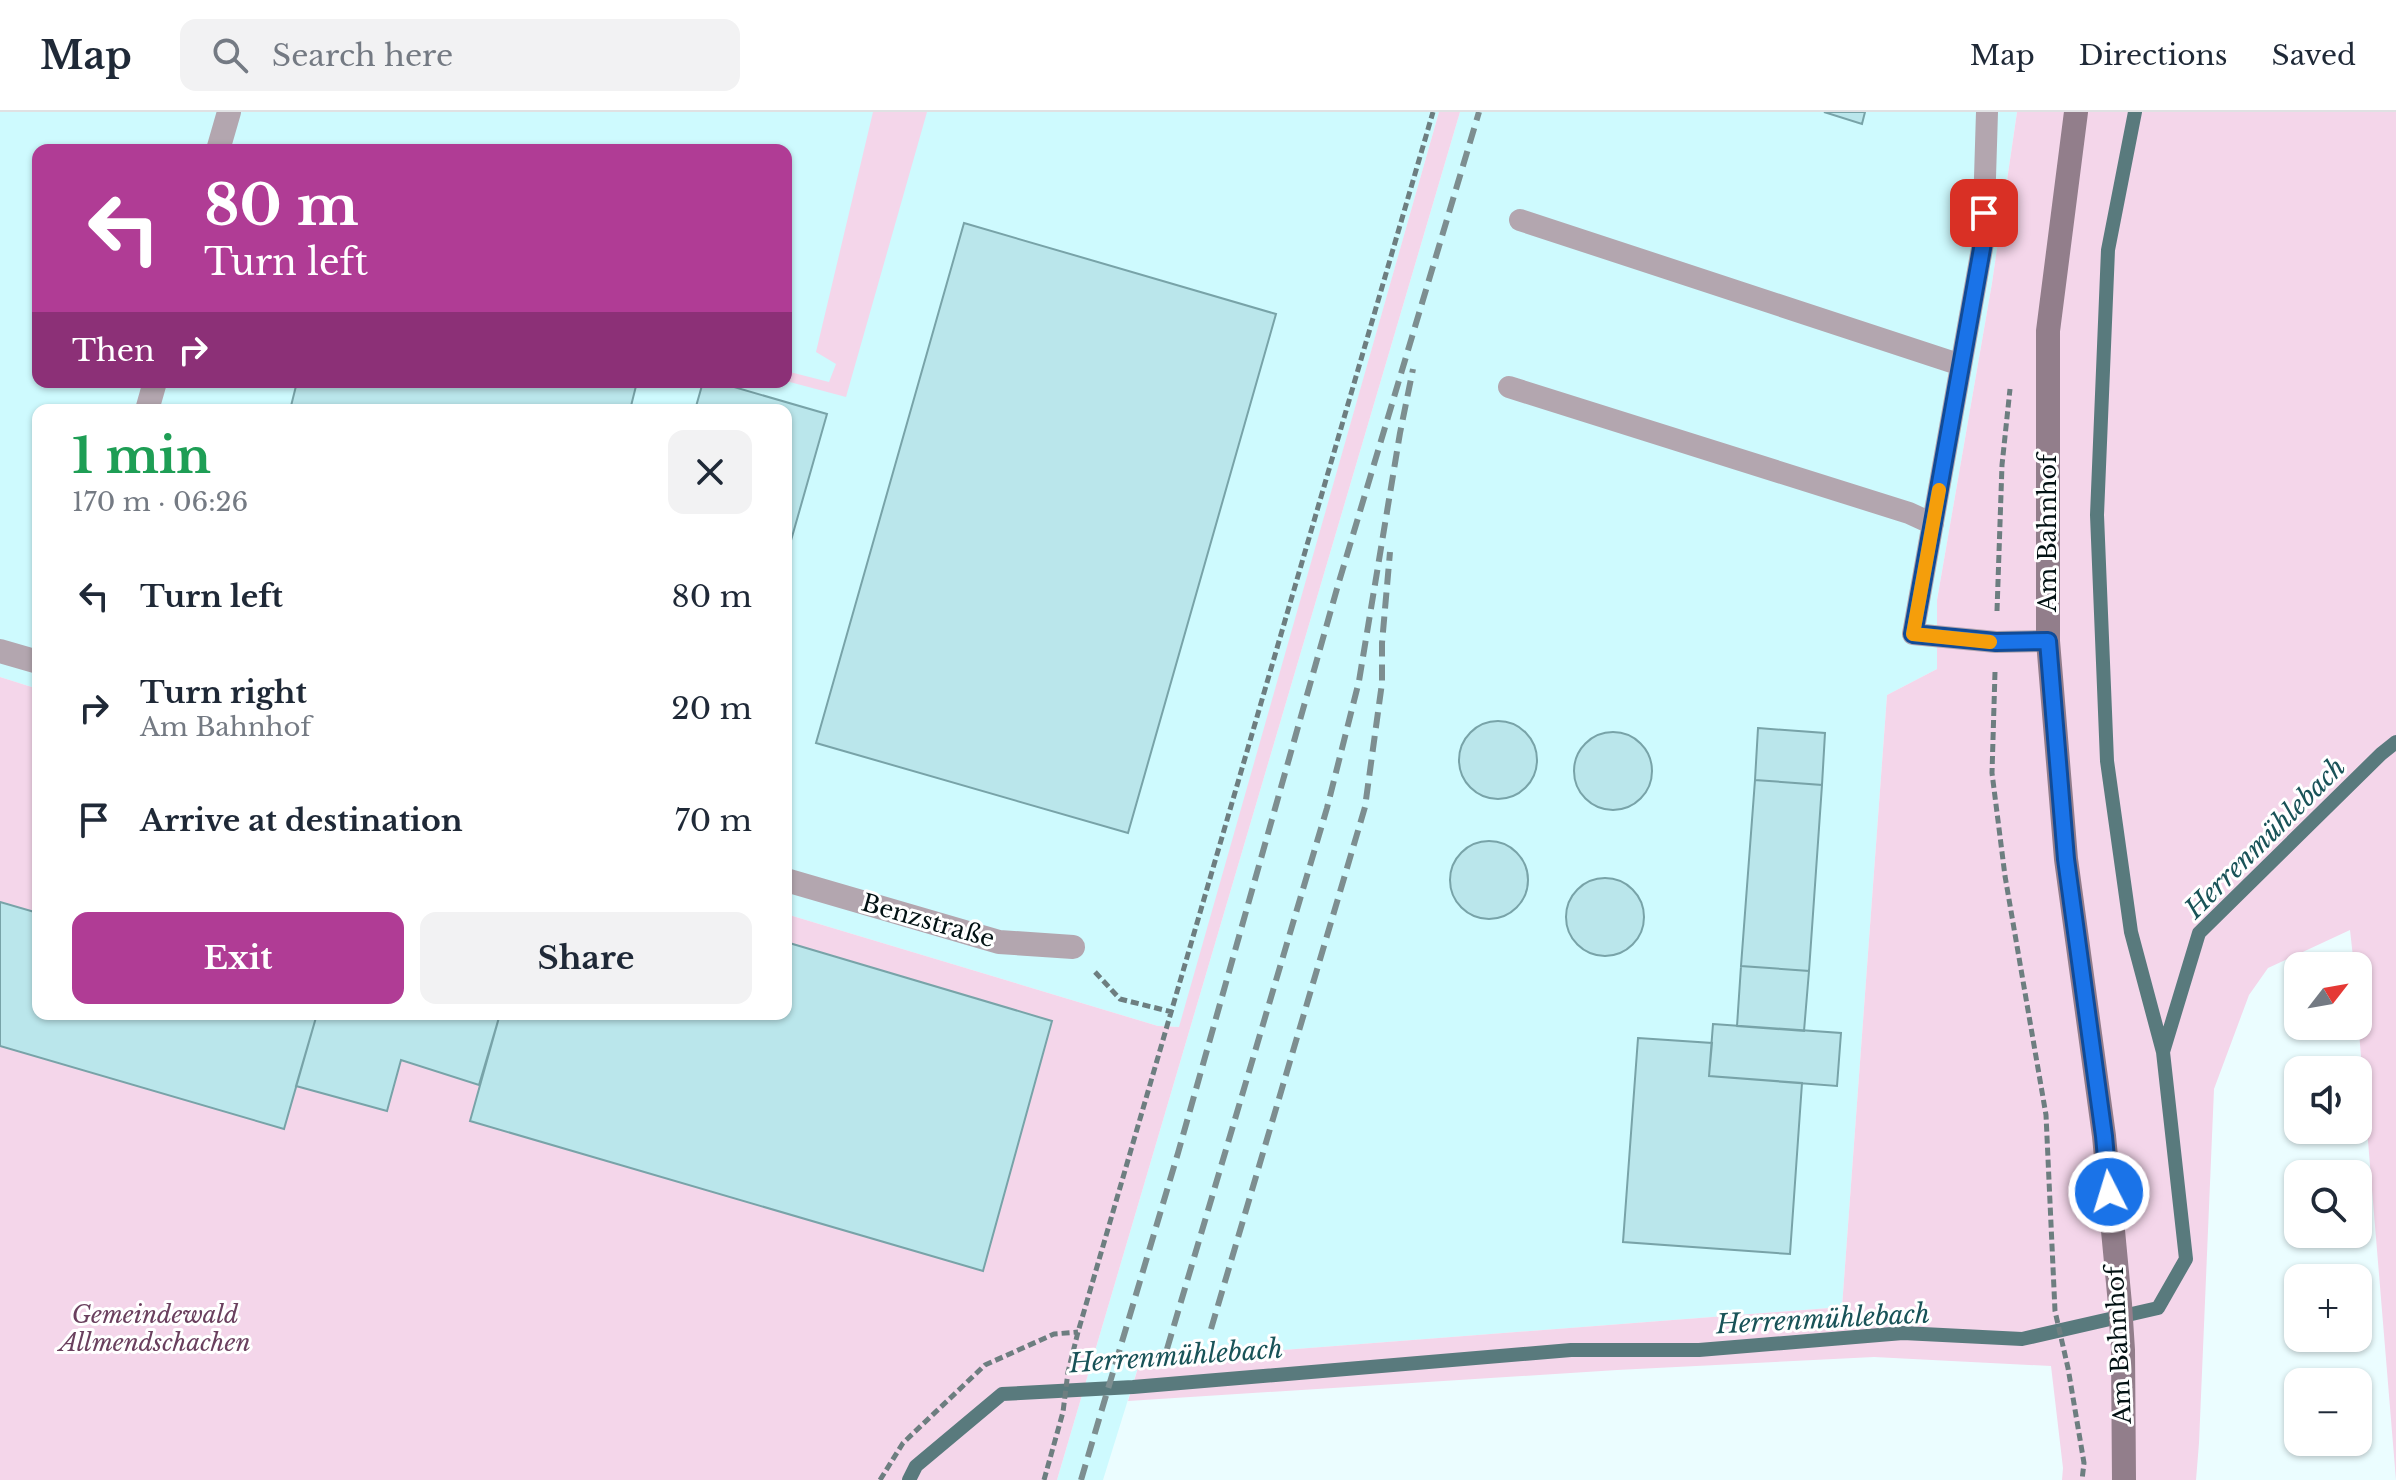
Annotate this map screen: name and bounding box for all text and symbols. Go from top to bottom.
search box [180,19,740,91]
text: Map [40,32,132,79]
icon: search [208,33,252,77]
text: Search here [272,37,453,74]
text: Map [1970,38,2035,73]
text: Directions [2079,38,2228,73]
text: Saved [2272,38,2356,73]
text: 80 m [204,171,359,240]
icon: left [72,176,176,280]
pin [1950,179,2018,247]
icon: arrive [1962,191,2006,235]
text: Turn left [204,240,368,285]
icon: right [171,328,215,372]
text: Then [72,332,155,369]
text: 1 min [72,426,211,486]
button: close [668,430,752,514]
street label: Am Bahnhof [2033,451,2062,613]
text: 170 m · 06:26 [72,486,248,518]
icon: left [72,574,116,618]
text: Turn left [140,578,283,615]
text: 80 m [672,578,752,615]
text: Turn right [140,674,307,711]
icon: right [72,686,116,730]
text: 20 m [671,690,752,727]
text: Am Bahnhof [140,711,311,743]
water label: Herrenmühlebach [2177,751,2352,926]
icon: arrive [72,798,116,842]
text: Arrive at destination [140,802,463,839]
text: 70 m [675,802,752,839]
street label: Benzstraße [858,888,998,953]
button: Exit [72,912,404,1004]
button: Share [420,912,752,1004]
north arrow [2284,952,2372,1040]
map controls [2284,952,2372,1456]
button: sound [2284,1056,2372,1144]
position arrow [2067,1150,2151,1234]
button: search [2284,1160,2372,1248]
street label: Am Bahnhof [2100,1262,2137,1426]
button: + [2284,1264,2372,1352]
water label: Herrenmühlebach [1714,1297,1931,1341]
park label: Gemeindewald Allmendschachen [56,1300,251,1357]
water label: Herrenmühlebach [1067,1333,1284,1379]
button: − [2284,1368,2372,1456]

